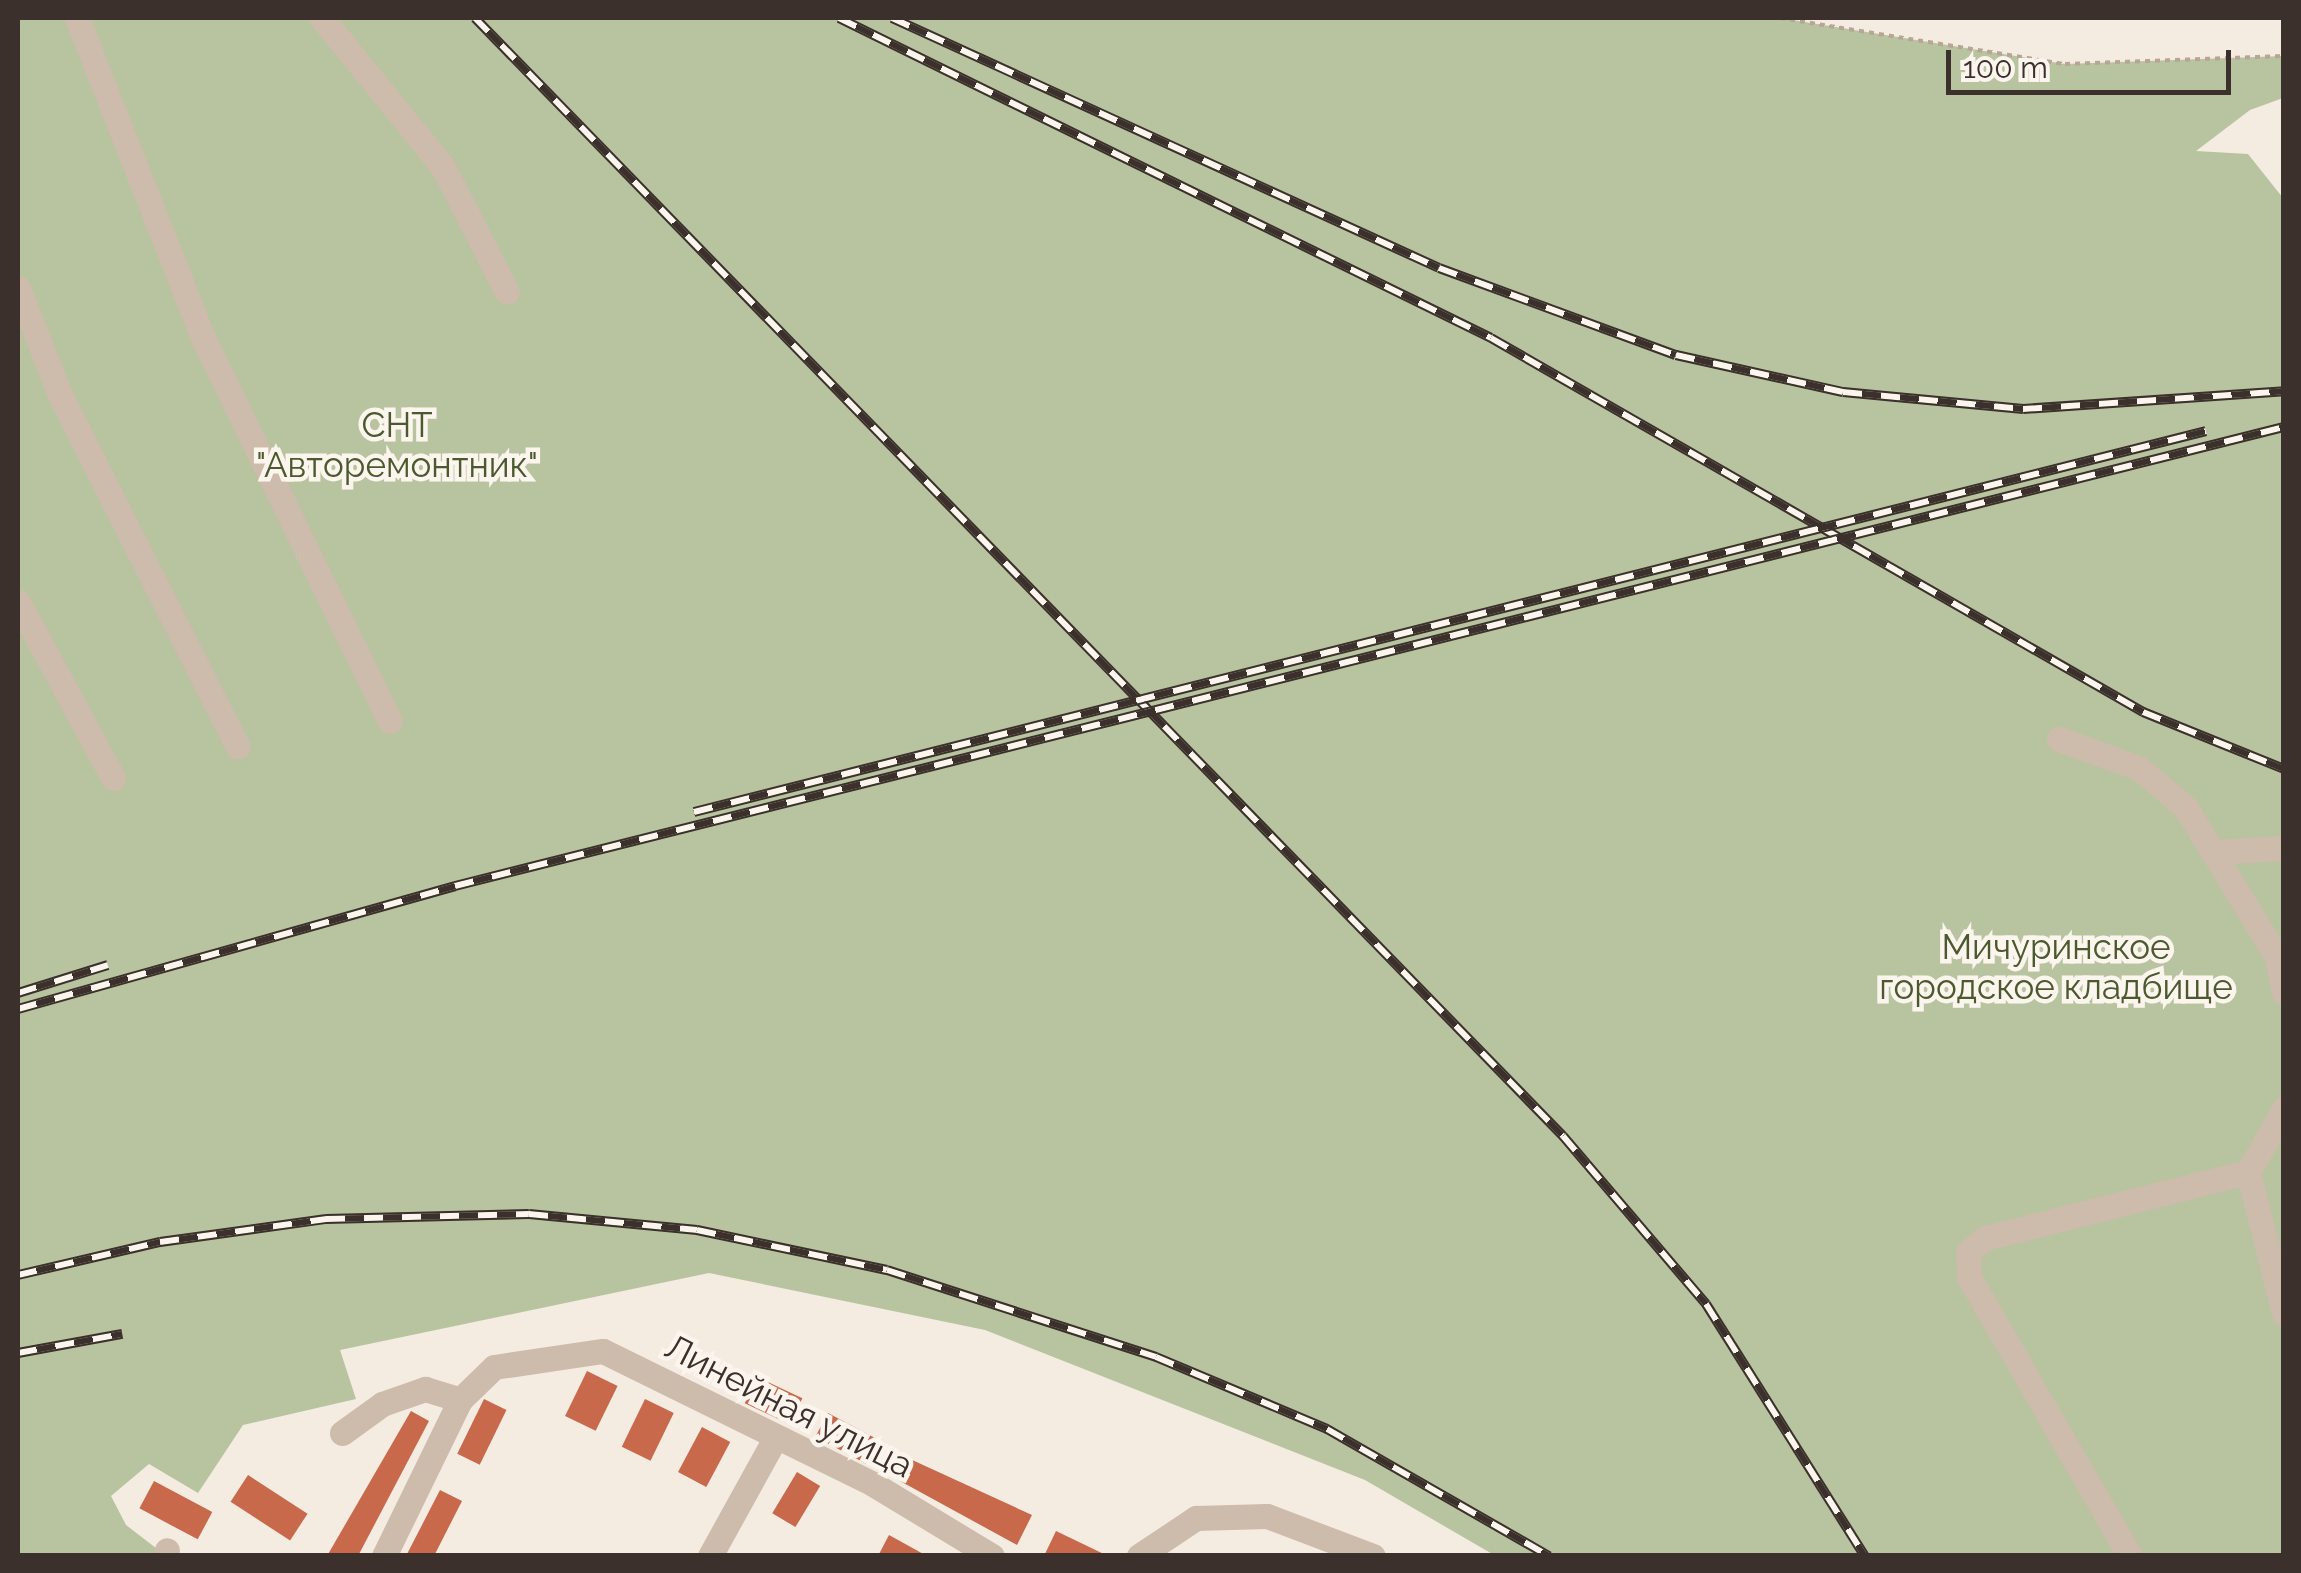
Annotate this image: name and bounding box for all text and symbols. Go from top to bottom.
scale bar [1951,30,2236,92]
text: 100 m [1963,50,2048,85]
park label: СНТ "Авторемонтник" [256,404,538,486]
park label: Мичуринское городское кладбище [1879,926,2233,1008]
street label: Линейная улица [658,1325,920,1487]

